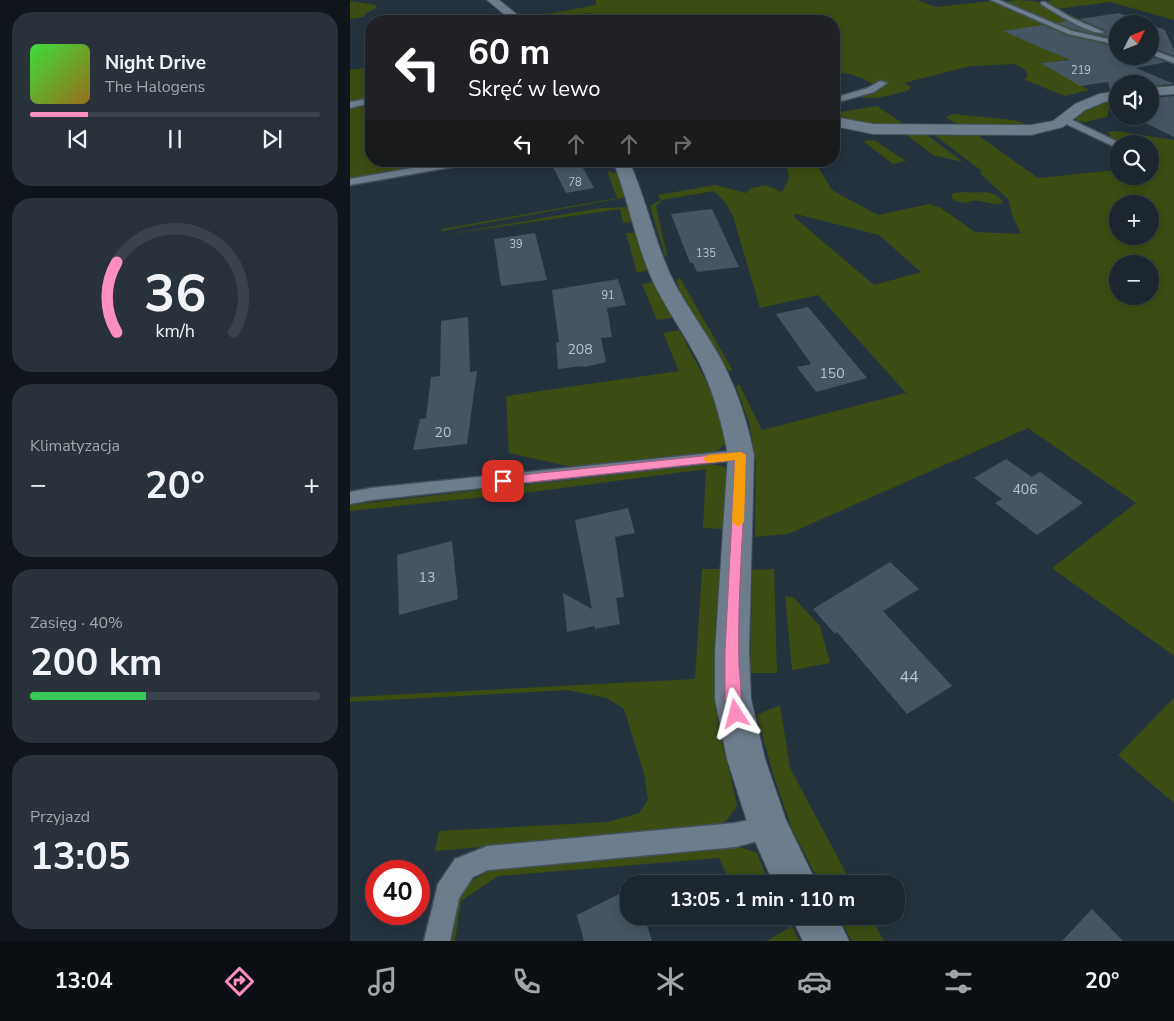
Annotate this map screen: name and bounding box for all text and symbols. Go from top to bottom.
north arrow [1109,15,1159,65]
map controls [1109,15,1159,305]
text: 60 m [468,29,550,76]
icon: left [385,35,450,100]
text: Night Drive [105,50,206,76]
house number: 219 [1071,63,1091,78]
text: Skręć w lewo [468,74,601,104]
button: sound [1109,75,1159,125]
text: The Halogens [105,76,205,98]
icon: previous [64,125,92,153]
icon: pause [161,125,189,153]
icon: next [258,125,286,153]
icon: left [509,130,537,158]
icon: ahead [562,130,590,158]
icon: ahead [615,130,643,158]
icon: right [668,130,696,158]
button: search [1109,135,1159,185]
house number: 78 [568,175,582,190]
button: + [1109,195,1159,245]
house number: 39 [509,237,523,252]
house number: 135 [696,246,716,261]
button: − [1109,255,1159,305]
text: 36 [144,258,206,329]
house number: 91 [601,288,615,303]
text: km/h [155,319,195,343]
house number: 208 [567,340,593,359]
house number: 150 [819,364,845,383]
house number: 20 [435,423,451,442]
text: Klimatyzacja [30,435,120,457]
text: 20° [145,460,205,511]
pin [482,460,524,502]
text: − [30,466,47,504]
text: + [303,466,320,504]
icon: arrive [489,467,517,495]
house number: 406 [1012,480,1038,499]
house number: 13 [419,568,435,587]
text: Zasięg · 40% [30,612,123,634]
text: 200 km [30,637,162,688]
house number: 44 [899,666,919,688]
position arrow [709,687,761,739]
text: Przyjazd [30,806,90,828]
text: 13:05 [30,831,131,882]
speed limit sign: 40 [365,860,430,925]
text: 13:05 · 1 min · 110 m [670,887,855,913]
icon: directions [222,964,257,999]
icon: music [365,964,400,999]
icon: phone [509,964,544,999]
icon: climate [653,964,688,999]
icon: car [797,964,832,999]
icon: filters [941,964,976,999]
text: 13:04 [54,966,113,996]
text: 20° [1085,966,1119,996]

